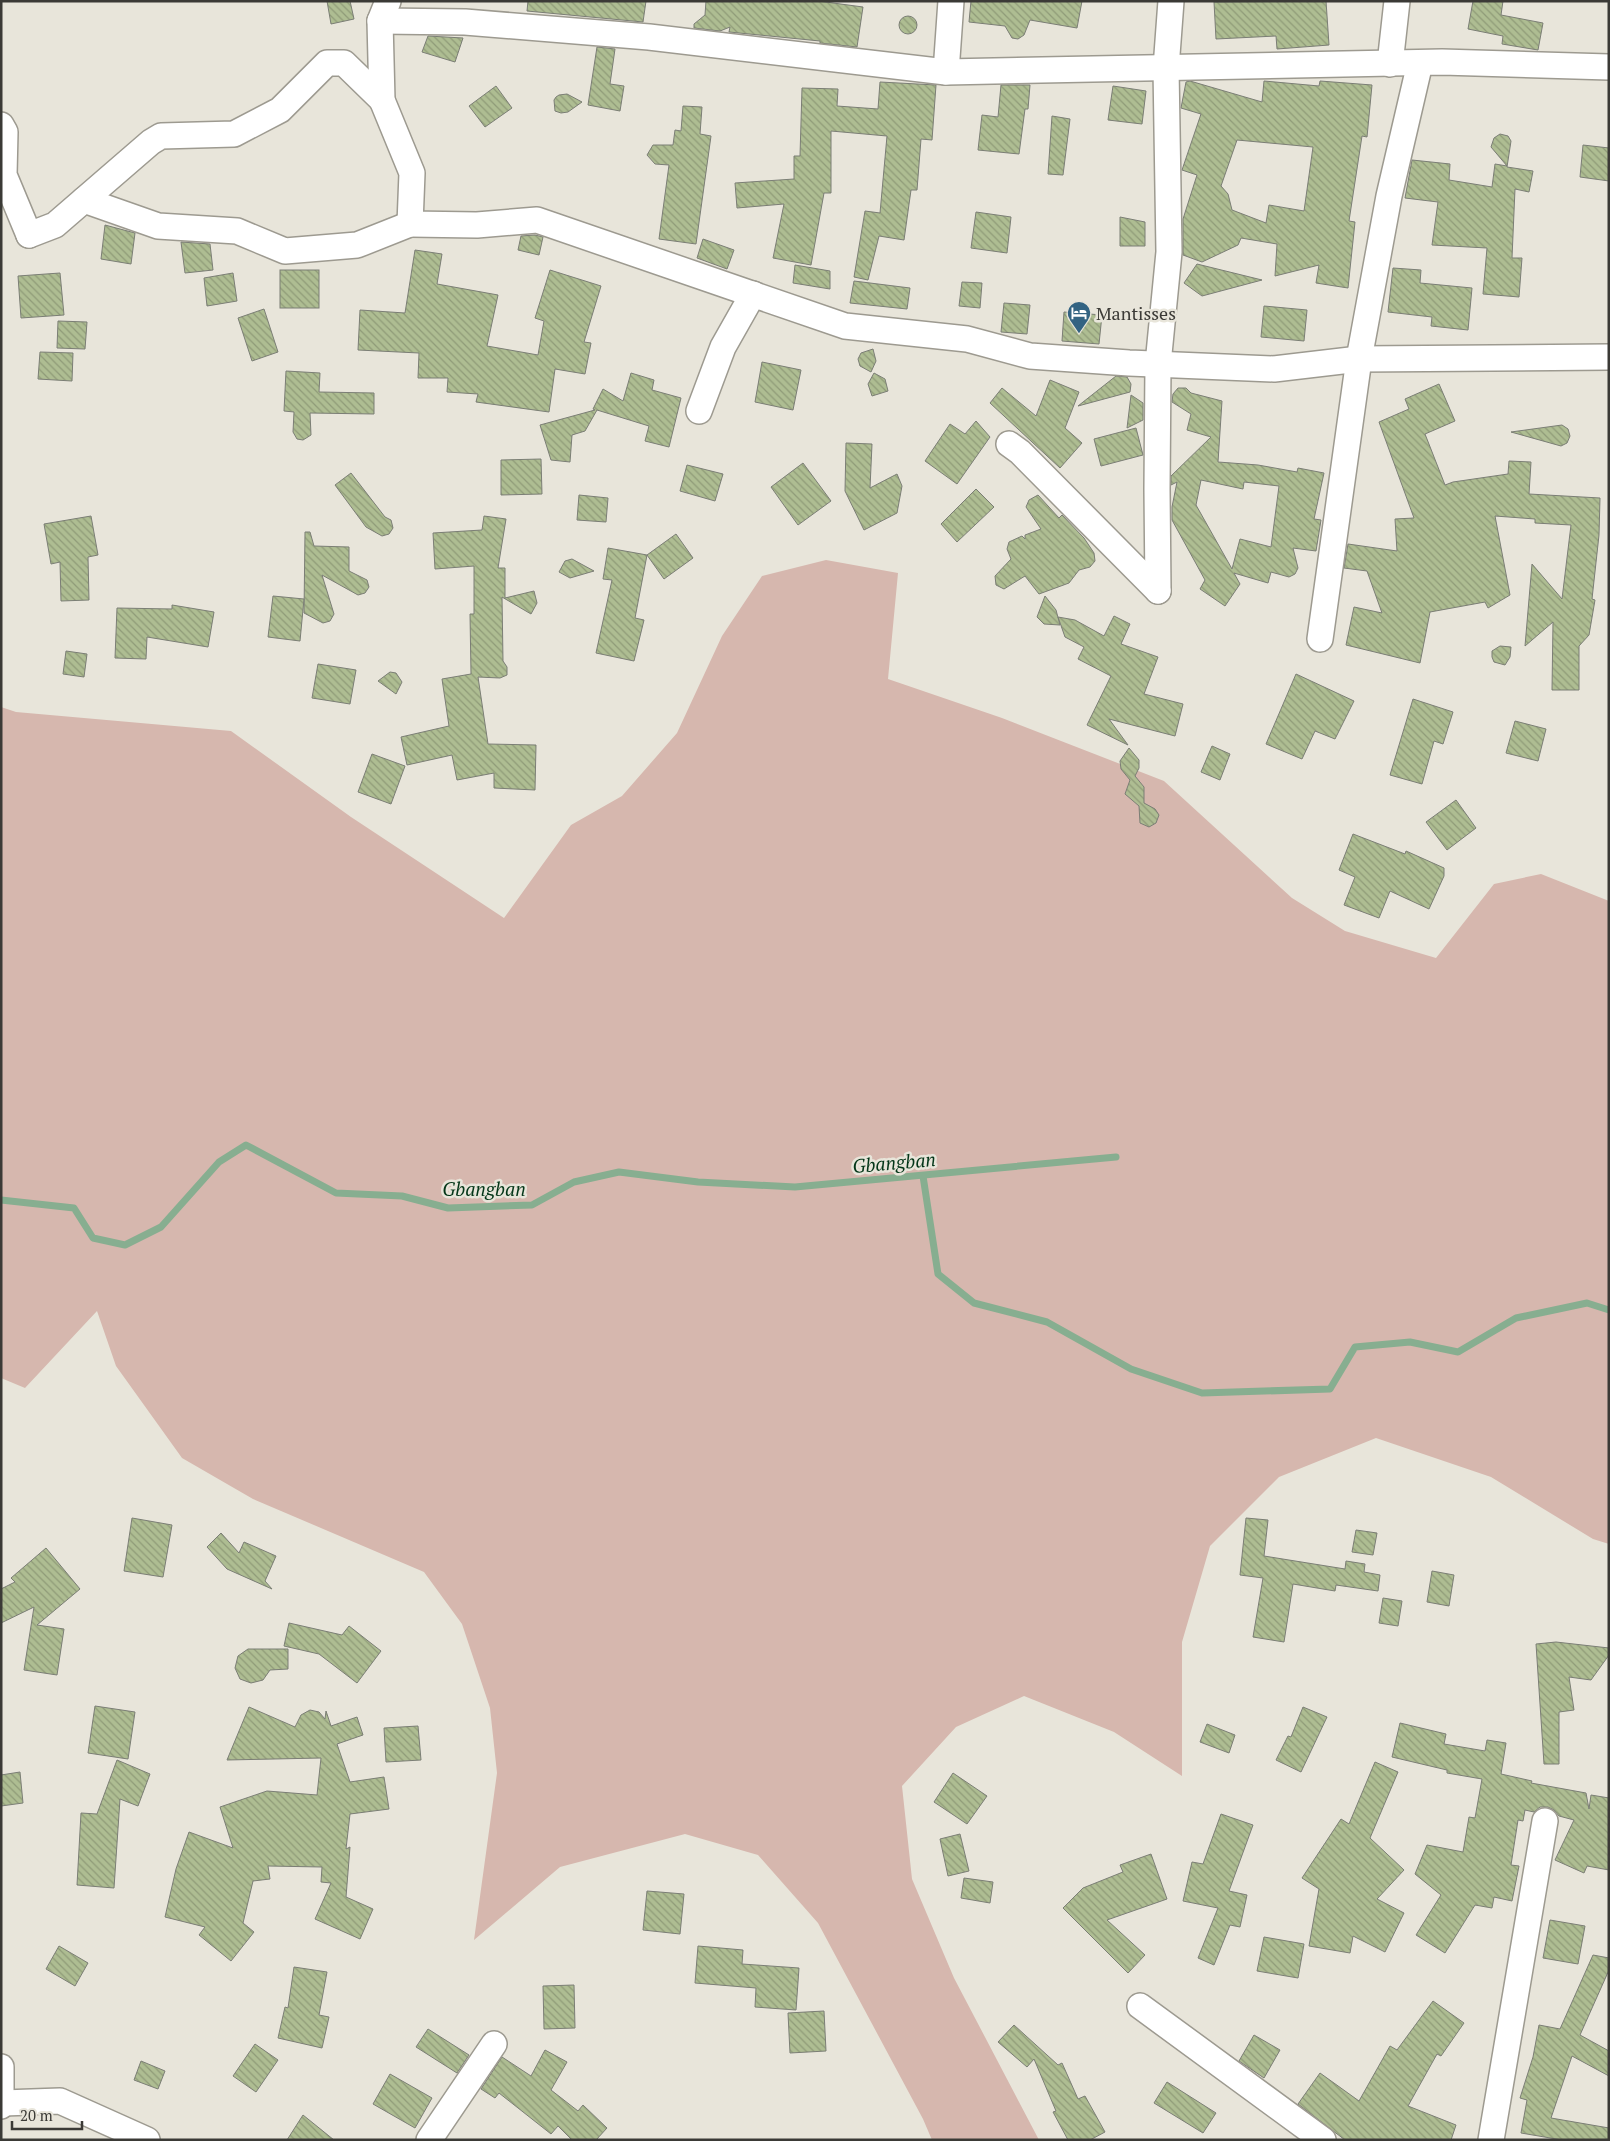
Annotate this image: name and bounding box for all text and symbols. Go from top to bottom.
hotel icon: Mantisses [1066,300,1092,334]
place label: Mantisses [1096,301,1176,325]
water label: Gbangban [851,1146,937,1178]
water label: Gbangban [442,1176,526,1201]
scale bar [12,2098,82,2130]
text: 20 m [20,2105,53,2125]

